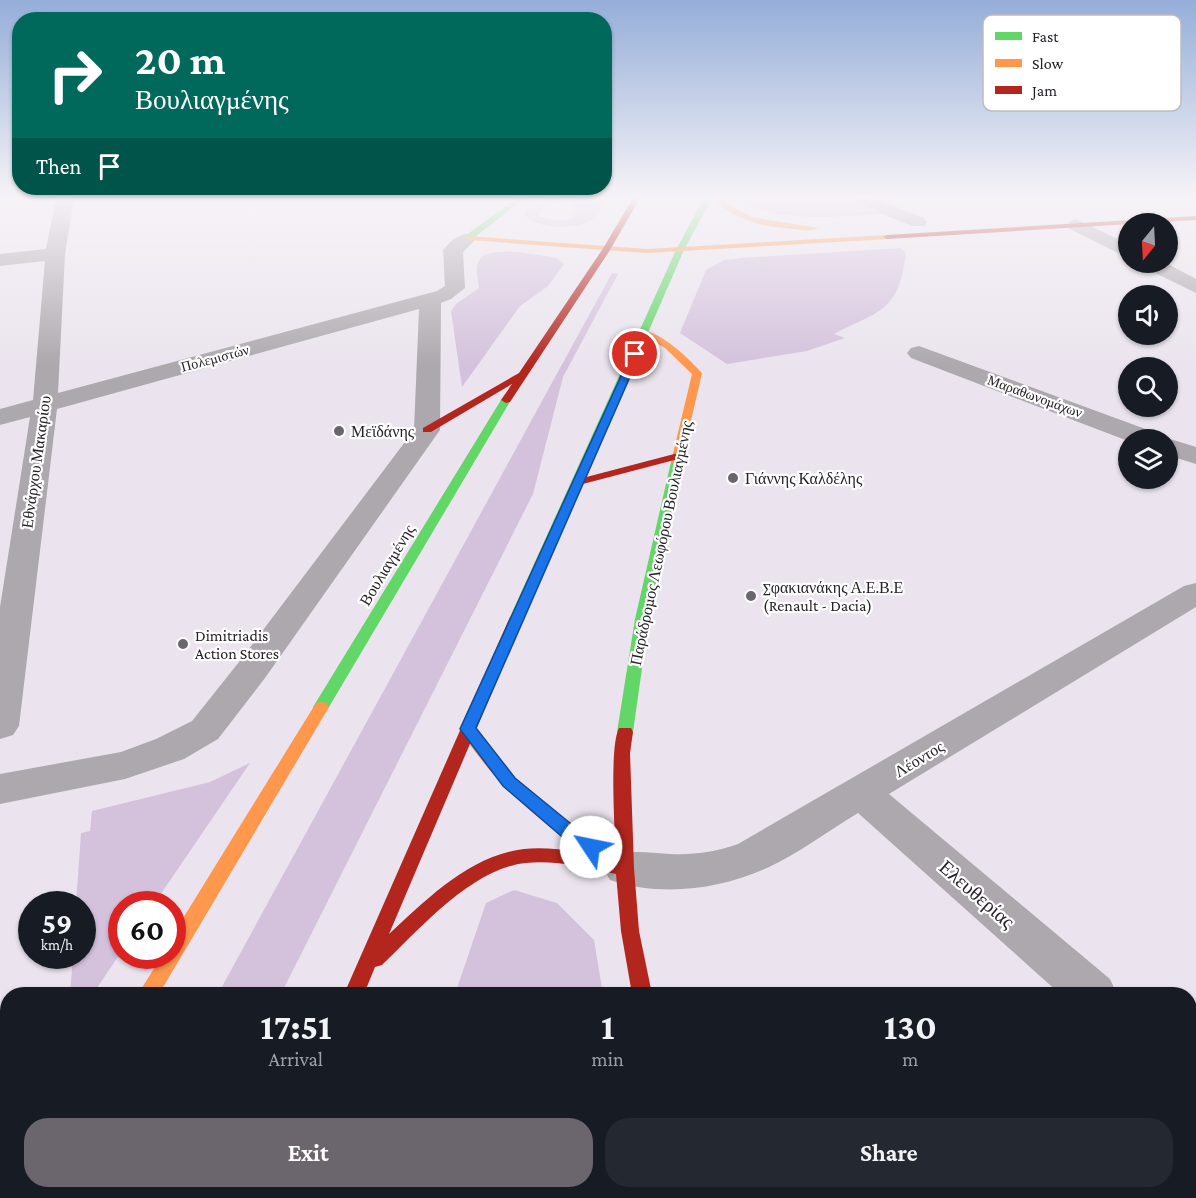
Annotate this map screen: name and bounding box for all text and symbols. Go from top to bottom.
legend [983,15,1181,111]
text: Fast [1032,28,1059,45]
icon: right [36,36,114,114]
text: 20 m [135,36,226,83]
text: Slow [1032,55,1064,72]
text: Jam [1030,82,1057,100]
text: Βουλιαγμένης [135,85,289,115]
icon: arrive [93,150,126,183]
text: Then [36,154,81,179]
north arrow [1118,213,1178,273]
map controls [1118,213,1178,489]
button: sound [1118,285,1178,345]
pin [609,328,660,379]
icon: arrive [618,337,651,370]
street label: Πολεμιστών [179,341,251,375]
button: search [1118,357,1178,417]
street label: Μαραθωνομάχων [985,371,1085,421]
street label: Εθνάρχου Μακαρίου [18,394,55,530]
street label: Παράδρομος Λεωφόρου Βουλιαγμένης [627,418,696,667]
place label: Μεϊδάνης [351,423,415,441]
marker: Μεϊδάνης [332,424,346,438]
button: layers [1118,429,1178,489]
place label: Γιάννης Καλδέλης [745,470,863,488]
marker: Γιάννης Καλδέλης [726,471,740,485]
street label: Βουλιαγμένης [356,521,419,609]
place label: Σφακιανάκης Α.Ε.Β.Ε (Renault - Dacia) [763,579,903,615]
marker: Σφακιανάκης Α.Ε.Β.Ε (Renault - Dacia) [744,589,758,603]
place label: Dimitriadis Action Stores [195,627,279,662]
marker: Dimitriadis Action Stores [176,637,190,651]
street label: Λέοντος [891,737,947,780]
position arrow [559,815,623,879]
street label: Ελευθερίας [934,856,1019,933]
speed limit sign: 60 [108,891,186,969]
text: 59 [42,906,72,939]
text: km/h [41,937,73,953]
text: 17:51 [260,1007,331,1047]
text: 1 [601,1007,614,1047]
text: 130 [884,1007,937,1047]
text: Arrival [269,1048,323,1070]
text: min [592,1048,624,1070]
text: m [902,1048,918,1070]
button: Exit [24,1118,593,1187]
button: Share [605,1118,1173,1187]

